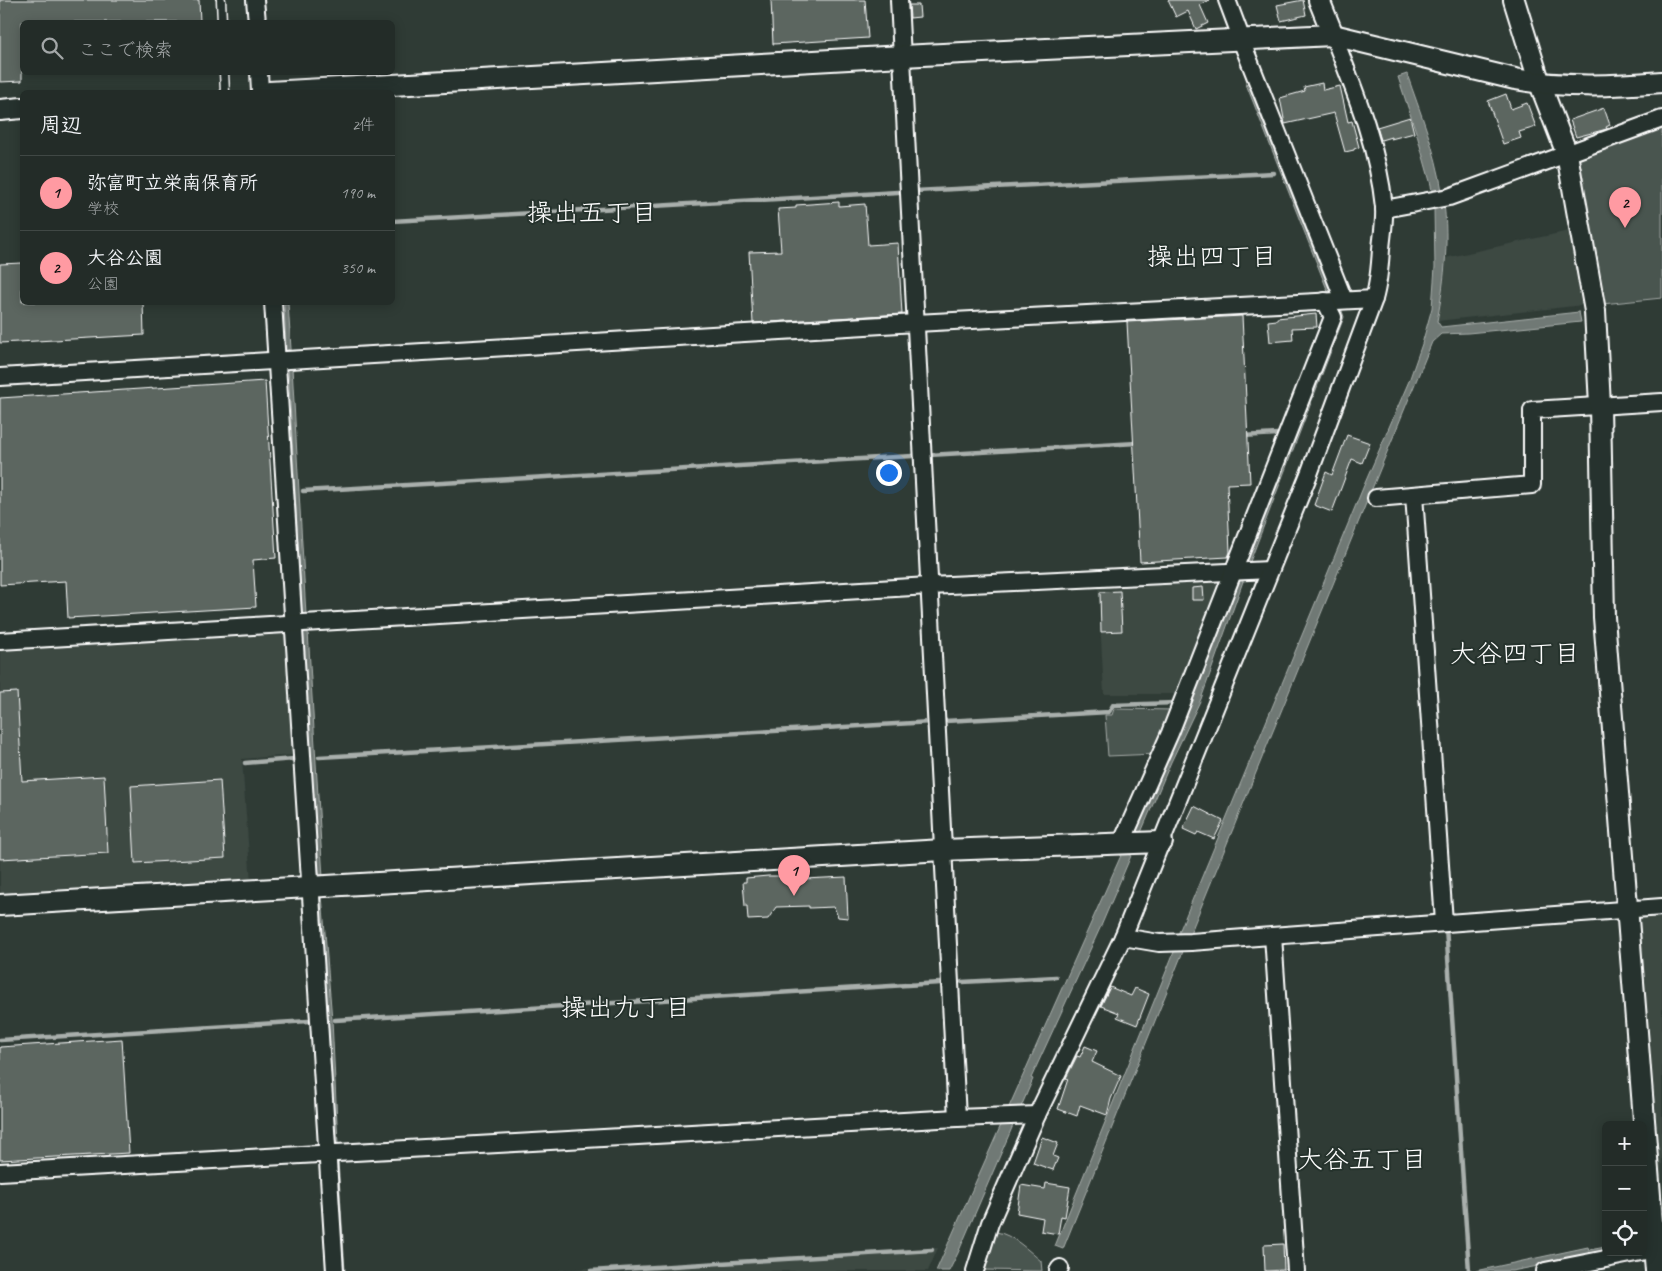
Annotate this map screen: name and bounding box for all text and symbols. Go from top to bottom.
search box [20,20,395,75]
icon: search [38,34,66,62]
text: ここで検索 [78,38,173,62]
text: 周辺 [40,112,82,138]
text: 2件 [352,115,375,135]
text: 弥富町立栄南保育所 [87,171,258,195]
text: 1 [52,183,60,203]
text: 190 m [341,183,375,203]
pin: 2 [1609,187,1641,228]
district label: 操出五丁目 [527,196,657,229]
text: 学校 [87,199,119,219]
district label: 操出四丁目 [1147,240,1277,273]
text: 大谷公園 [87,246,163,270]
text: 2 [52,258,60,278]
text: 350 m [341,258,375,278]
text: 公園 [87,274,119,294]
your location [876,460,902,486]
district label: 大谷四丁目 [1450,637,1580,670]
pin: 1 [778,855,810,896]
district label: 操出九丁目 [561,991,691,1024]
map controls [1602,1121,1647,1256]
button: + [1602,1121,1647,1166]
district label: 大谷五丁目 [1297,1143,1427,1176]
button: − [1602,1166,1647,1211]
button: locate [1602,1211,1647,1256]

